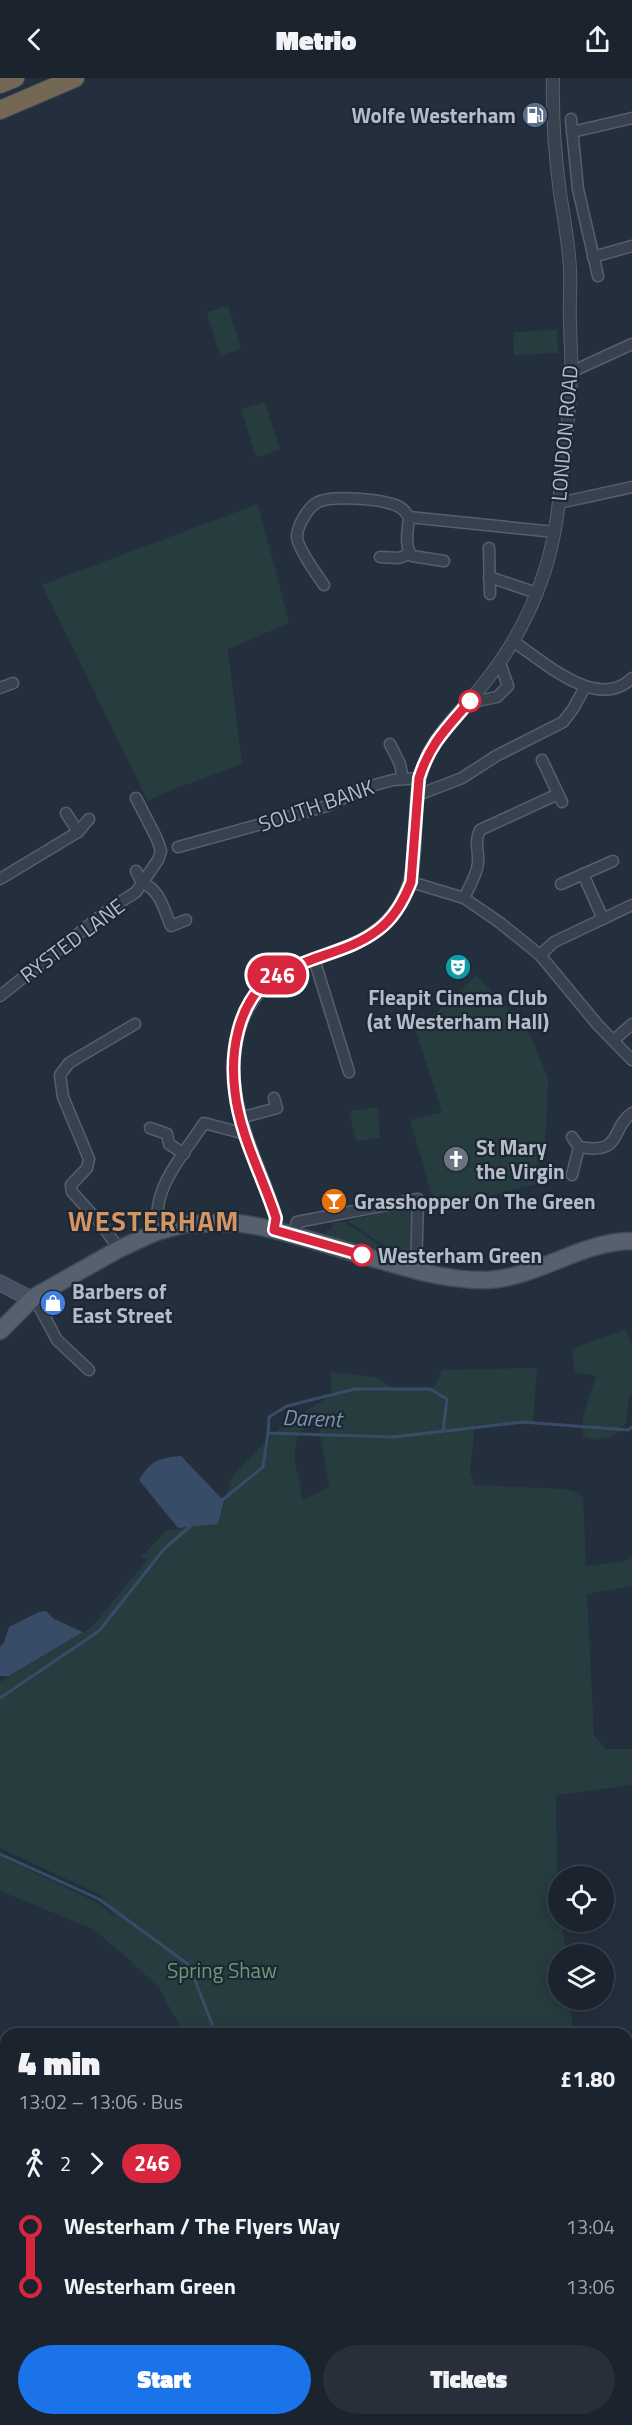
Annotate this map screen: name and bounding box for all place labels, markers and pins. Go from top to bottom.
place label: Wolfe Westerham [351,99,516,131]
fuel station icon: Wolfe Westerham [520,100,550,130]
unlabelled marker [459,690,481,712]
theatre icon: Fleapit Cinema Club (at Westerham Hall) [443,952,473,982]
place label: Fleapit Cinema Club (at Westerham Hall) [367,981,549,1037]
place label: St Mary the Virgin [476,1131,565,1187]
church icon: St Mary the Virgin [441,1144,471,1174]
place label: Grasshopper On The Green [354,1185,596,1217]
bar icon: Grasshopper On The Green [319,1186,349,1216]
place label: Westerham Green [378,1239,542,1271]
marker: Westerham Green [351,1244,373,1266]
place label: Barbers of East Street [72,1275,173,1331]
shop icon: Barbers of East Street [38,1288,68,1318]

